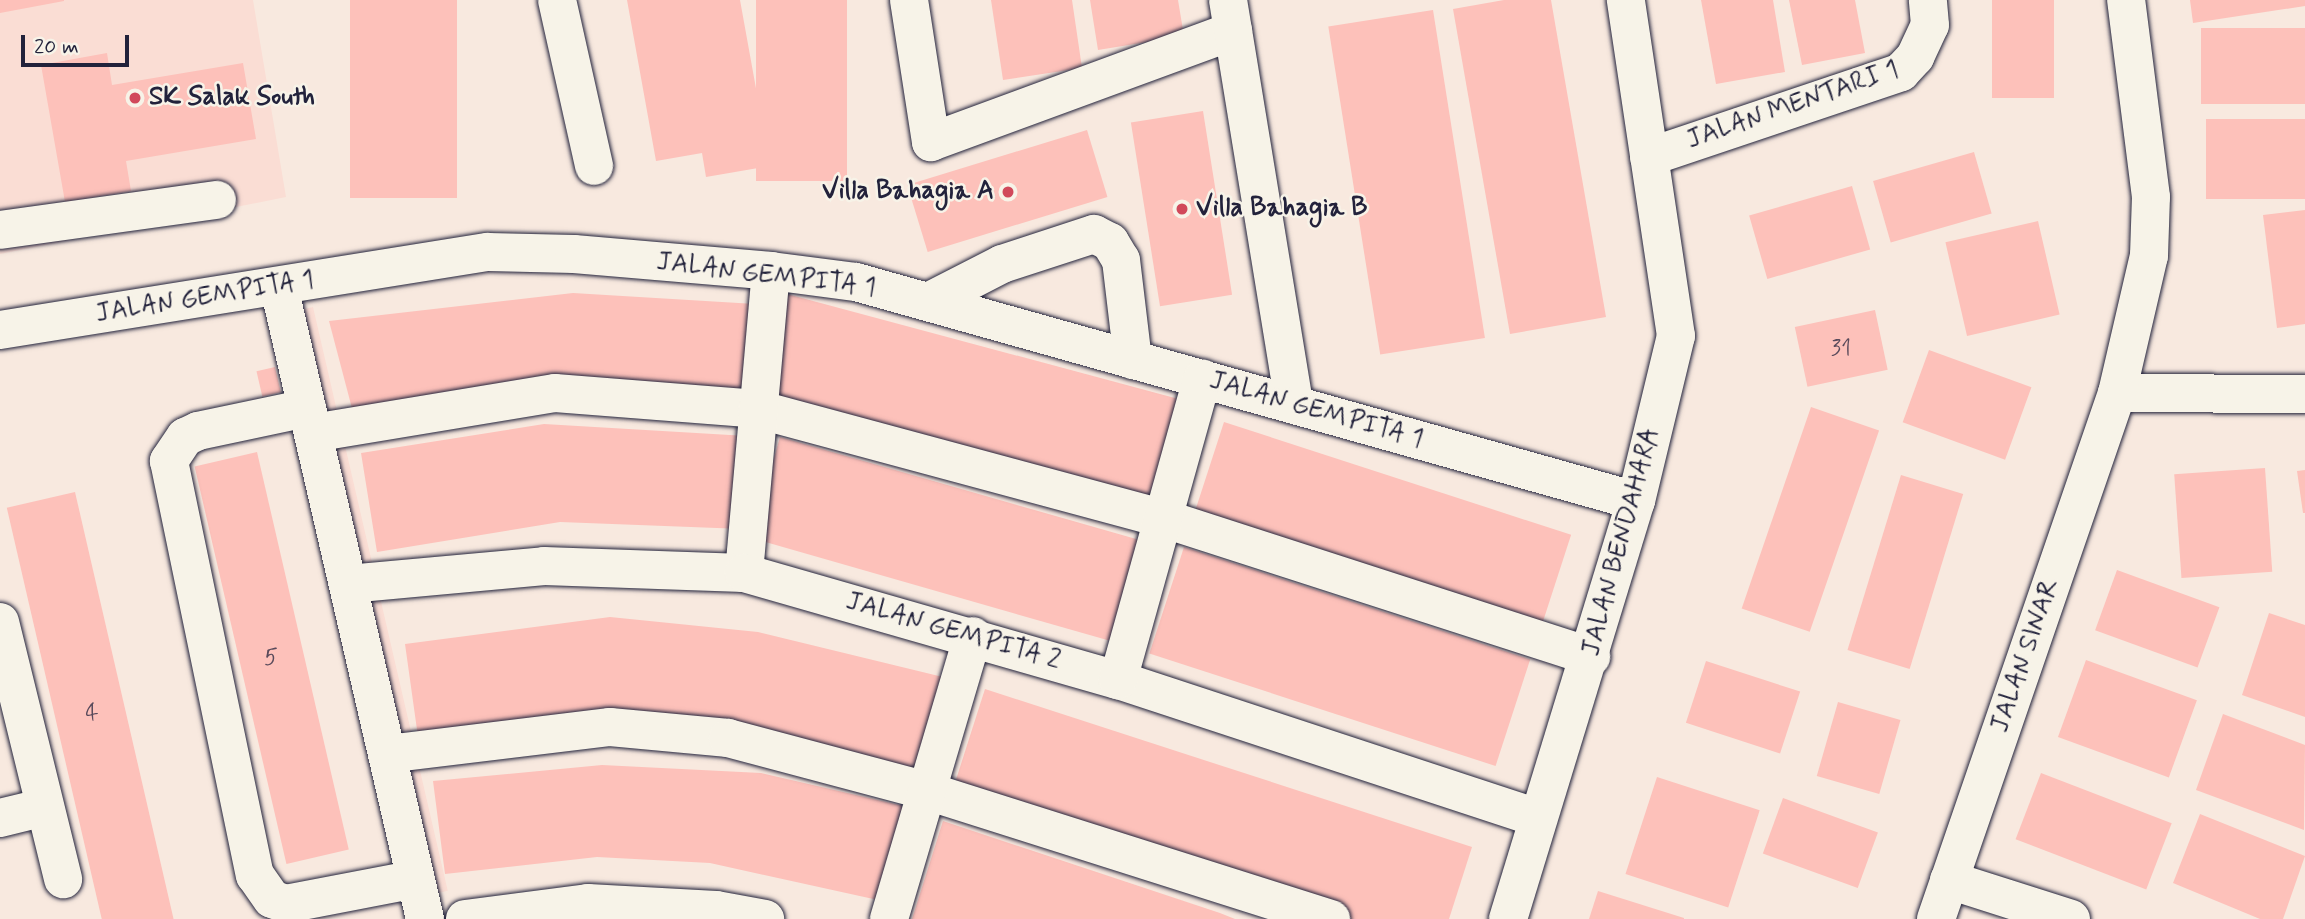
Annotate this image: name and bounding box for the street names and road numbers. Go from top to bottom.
street label: JALAN MENTARI 1 [1687,56,1899,156]
street label: JALAN GEMPITA 1 [654,247,878,305]
street label: JALAN GEMPITA 1 [93,265,317,331]
street label: JALAN GEMPITA 1 [1205,365,1427,457]
street label: JALAN BENDAHARA [1576,424,1668,660]
street label: JALAN SINAR [1984,573,2068,739]
street label: JALAN GEMPITA 2 [841,586,1065,678]

